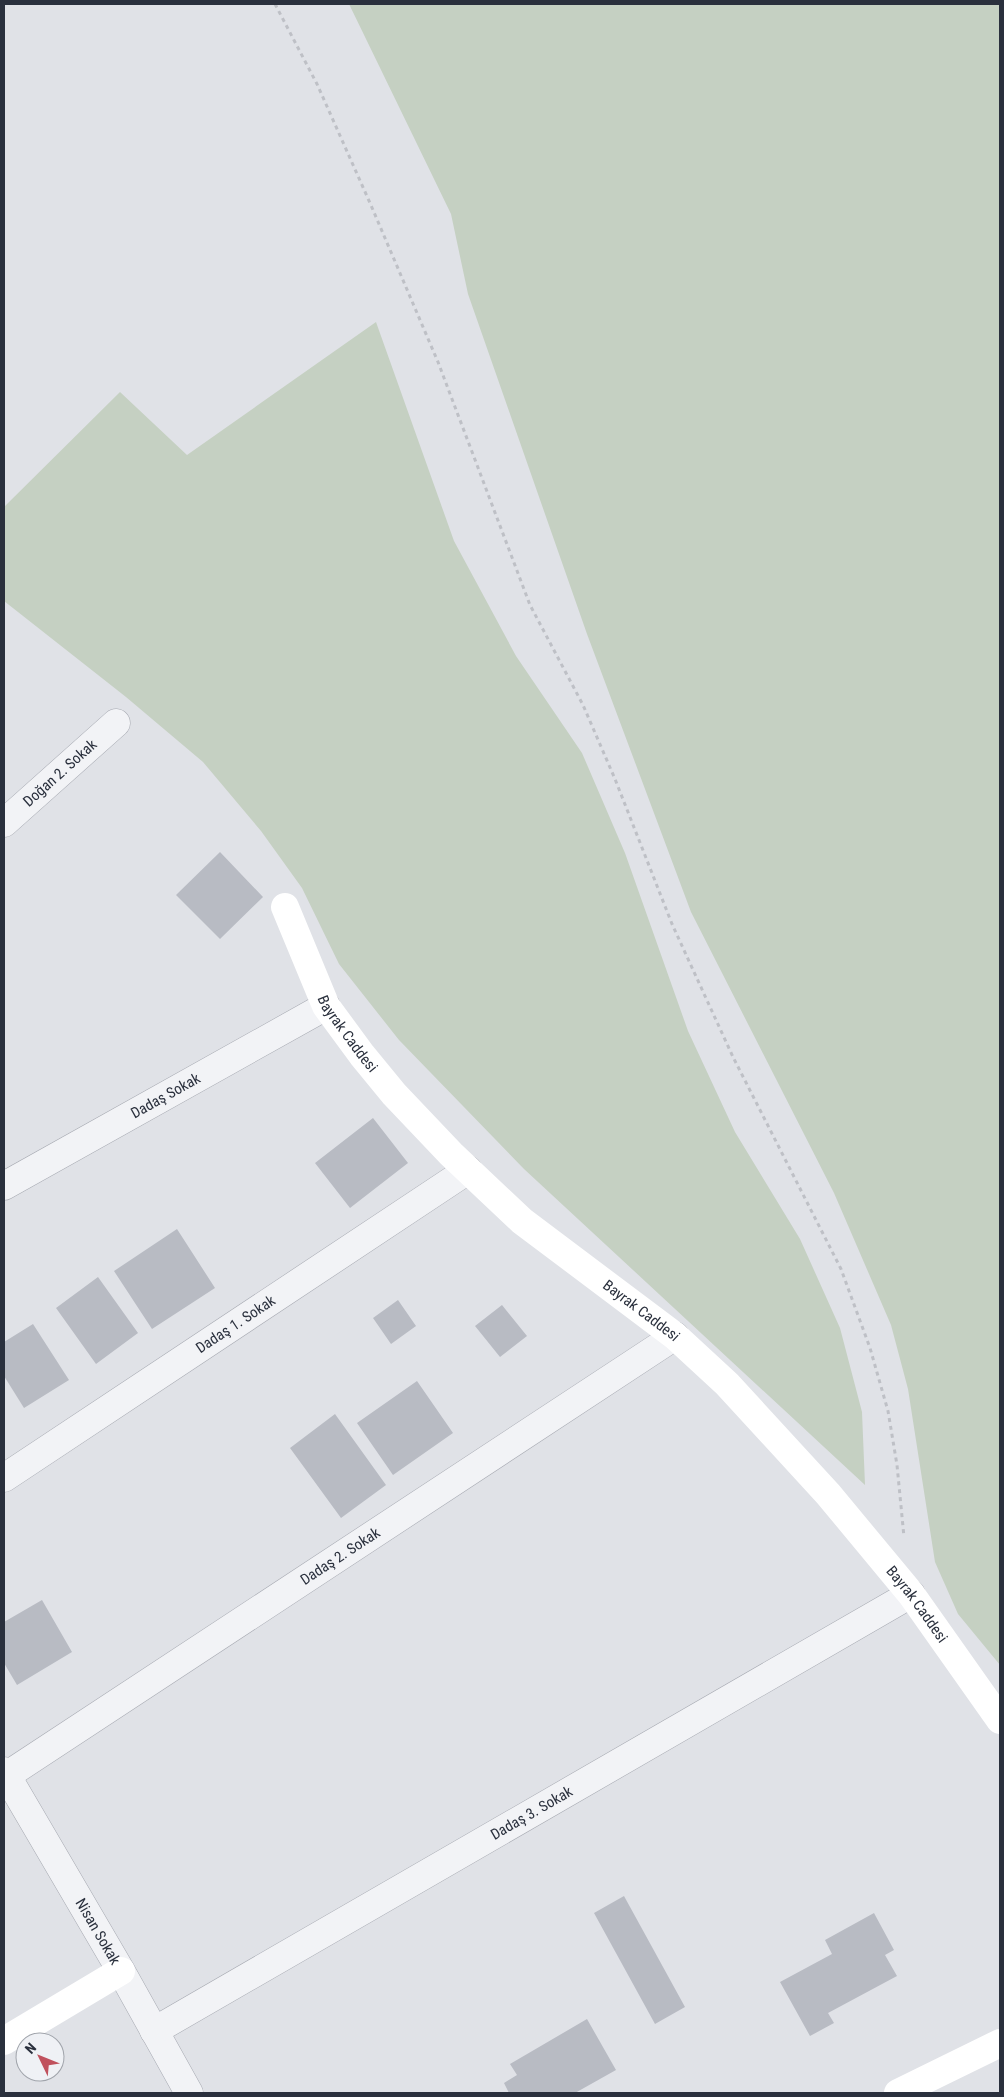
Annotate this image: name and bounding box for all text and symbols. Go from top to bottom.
street label: Doğan 2. Sokak [20,735,101,810]
street label: Bayrak Caddesi [314,993,381,1076]
street label: Dadaş Sokak [128,1069,204,1122]
street label: Bayrak Caddesi [599,1276,684,1345]
street label: Dadaş 1. Sokak [193,1291,279,1357]
street label: Dadaş 2. Sokak [297,1523,384,1589]
street label: Bayrak Caddesi [882,1562,951,1646]
street label: Dadaş 3. Sokak [487,1782,576,1844]
street label: Nisan Sokak [72,1895,124,1968]
north arrow [15,2032,65,2082]
text: N [22,2040,39,2057]

